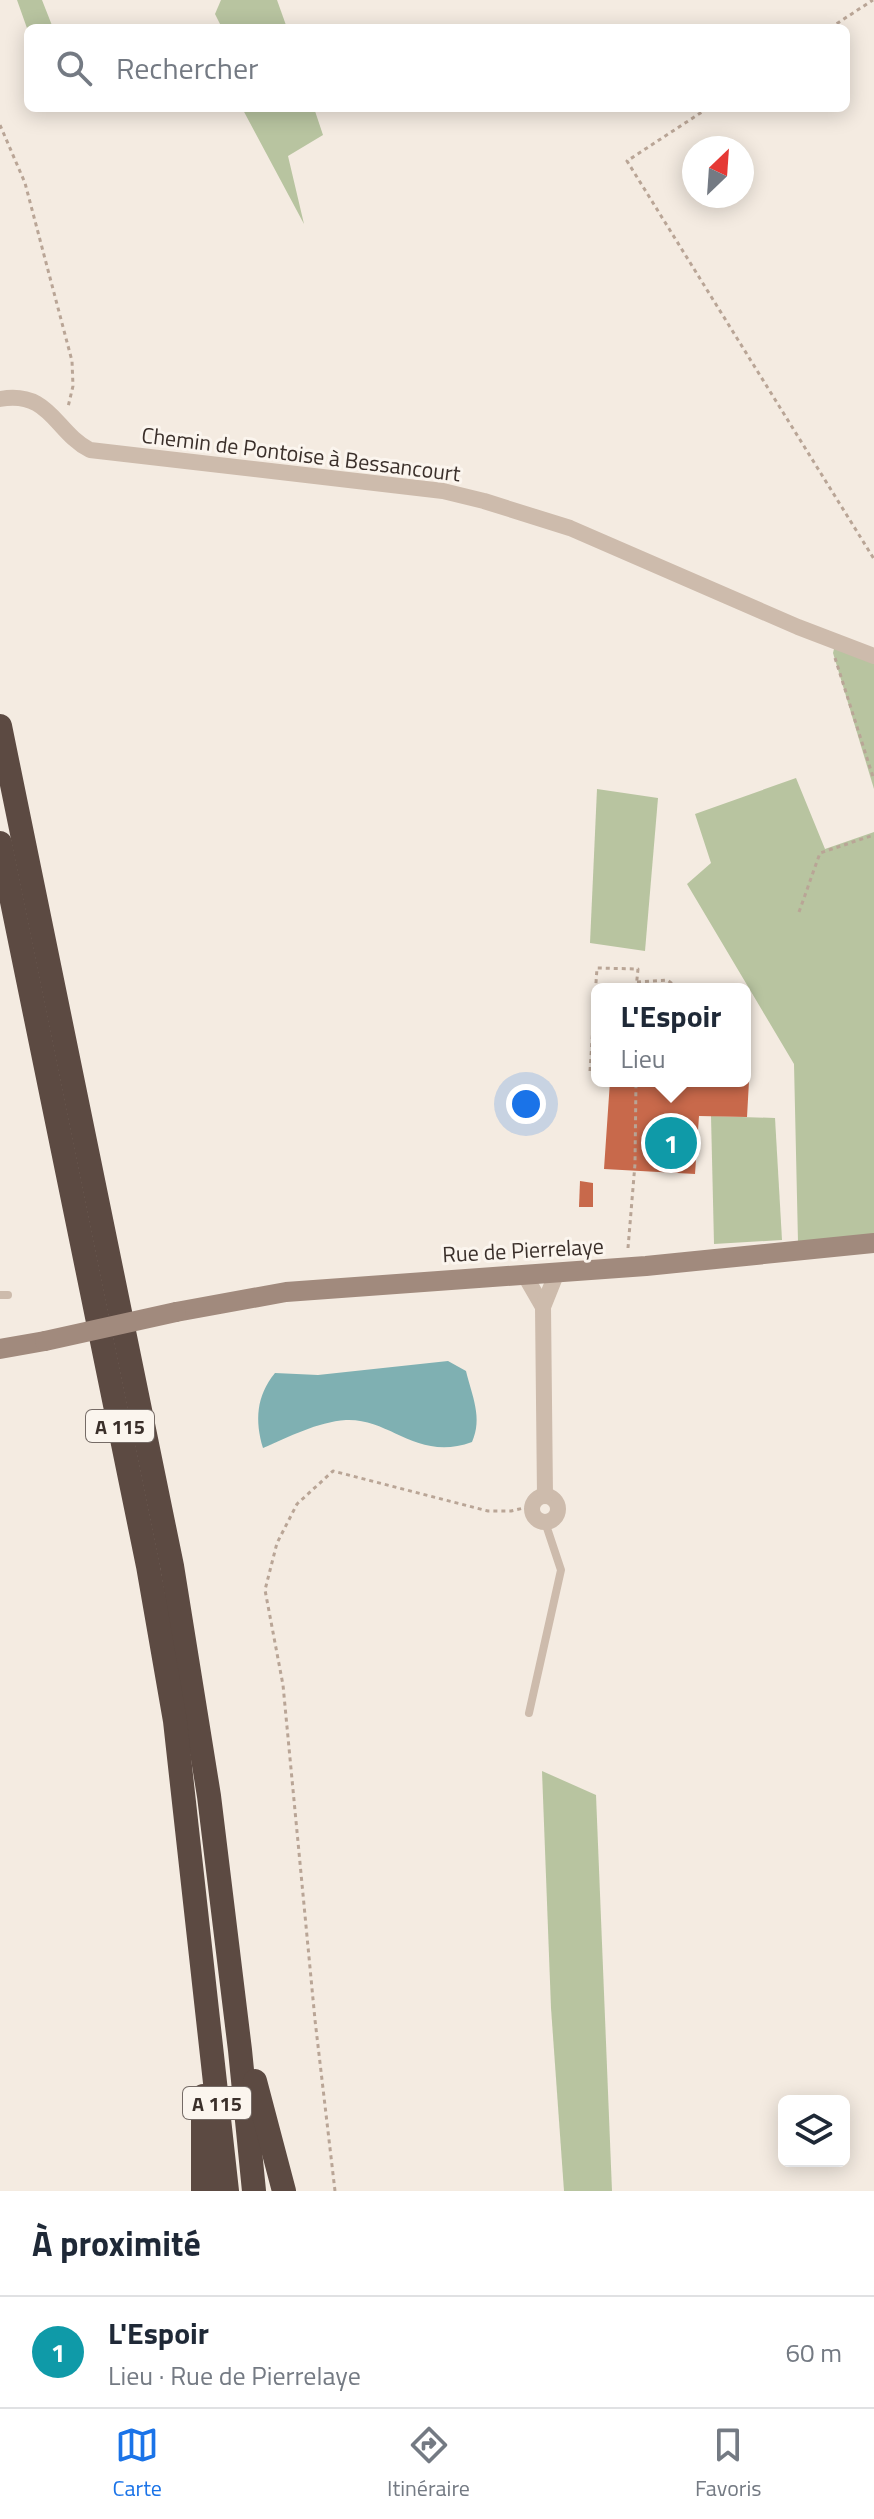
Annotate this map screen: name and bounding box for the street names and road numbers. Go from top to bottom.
street label: Chemin de Pontoise à Bessancourt [140,418,463,490]
street label: Rue de Pierrelaye [442,1229,604,1271]
road number: A 115 [86,1410,154,1442]
road number: A 115 [183,2087,251,2119]

